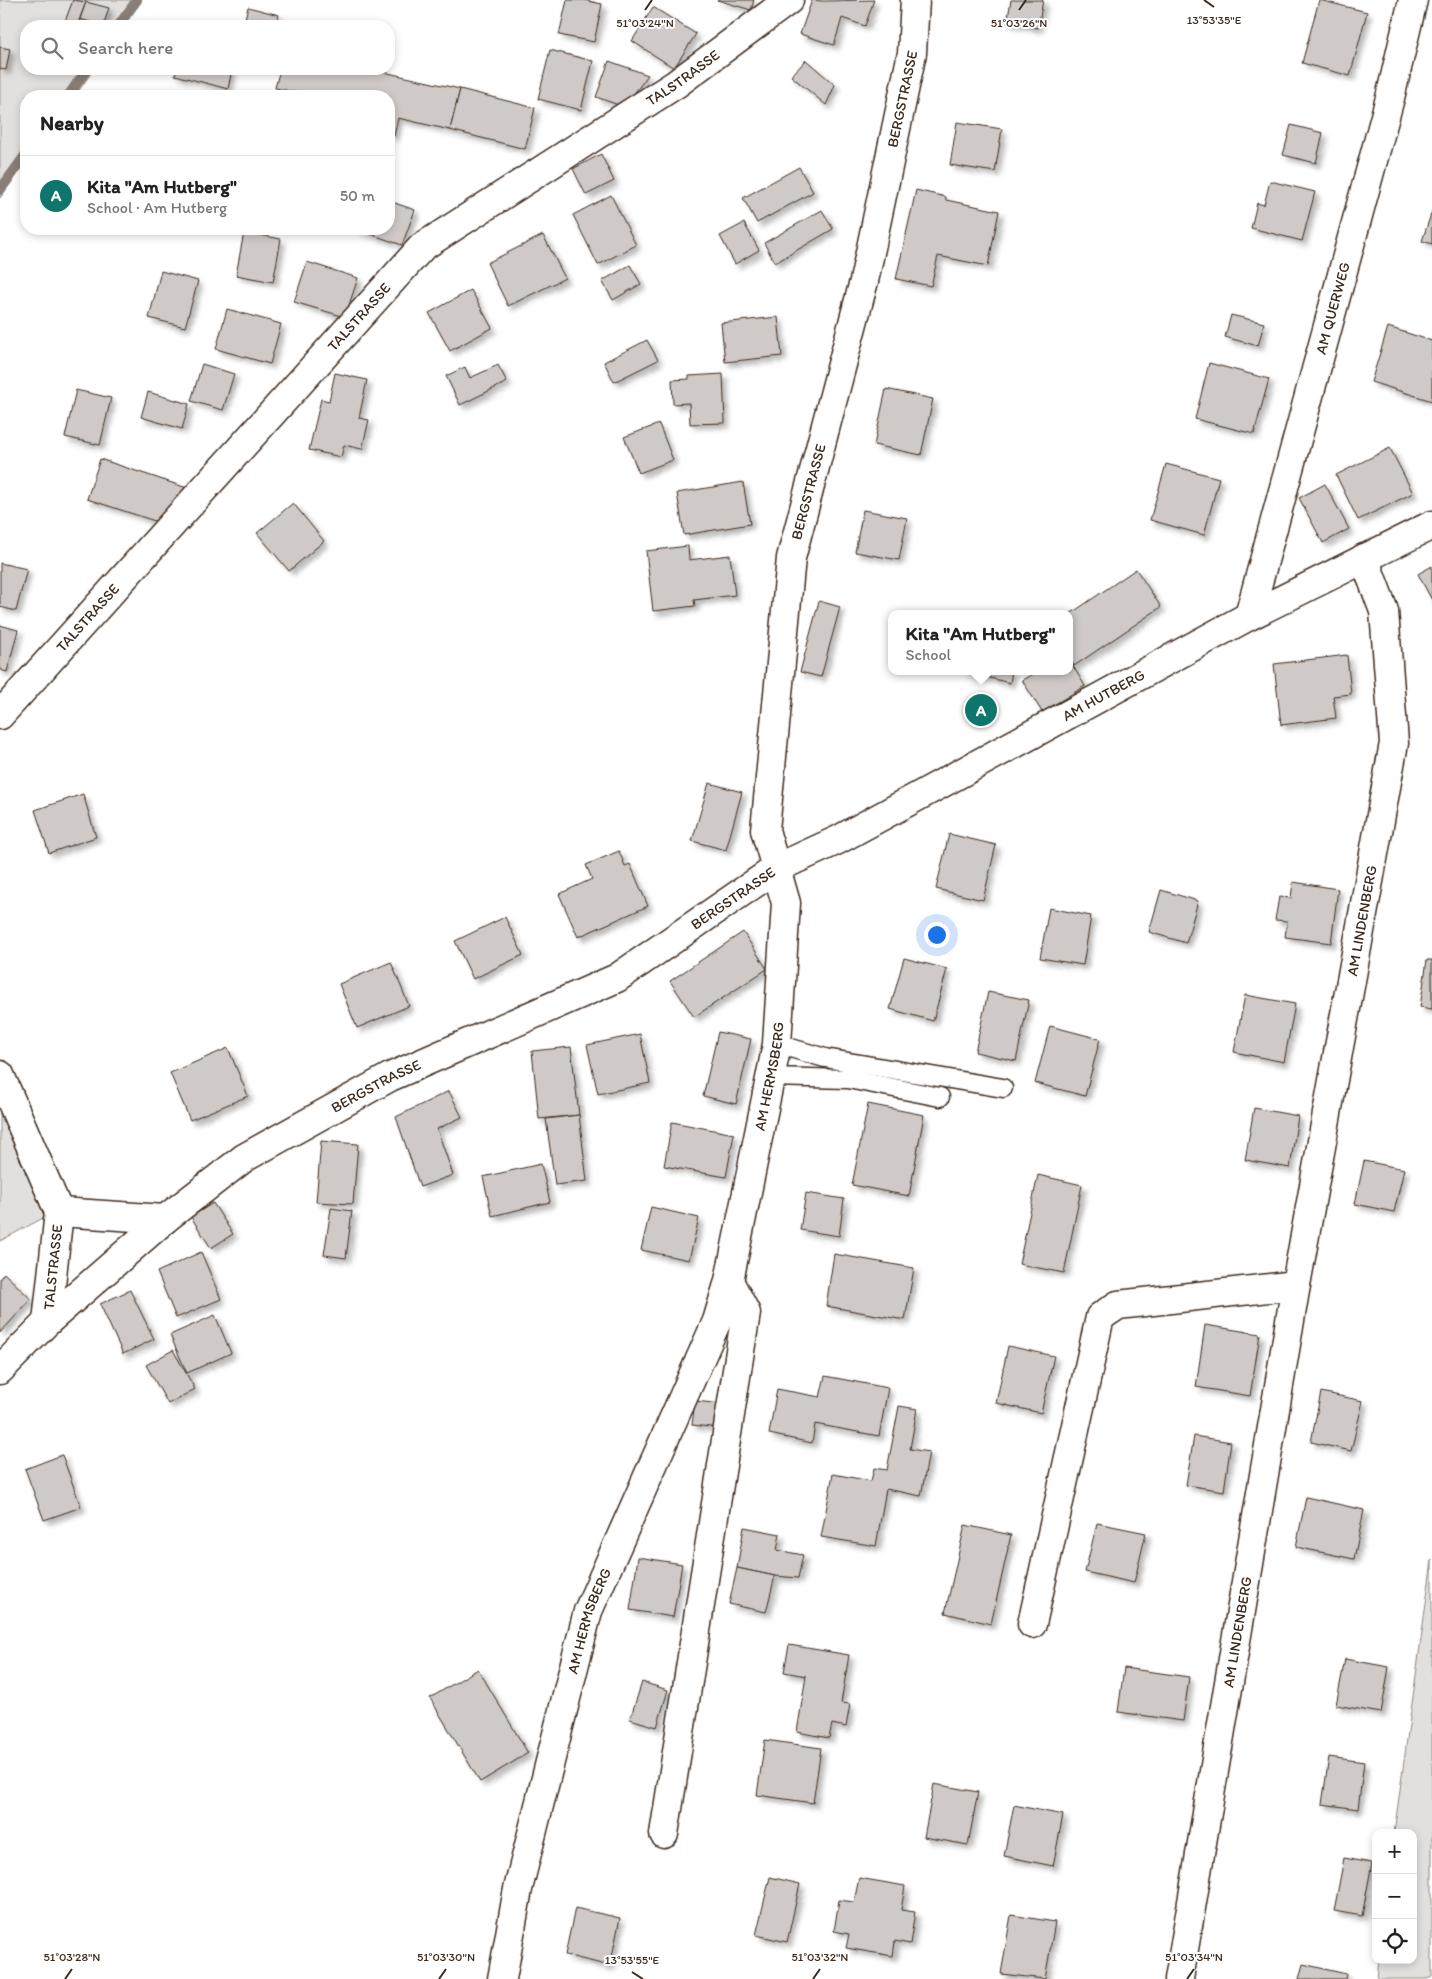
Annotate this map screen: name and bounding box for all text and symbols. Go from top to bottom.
text: 13°53'35"E [1187,13,1242,27]
text: 51°03'24"N [616,16,674,30]
text: 51°03'26"N [991,16,1047,30]
search box [20,20,395,75]
icon: search [38,34,66,62]
text: Search here [78,36,173,59]
street label: TALSTRASSE [643,46,723,110]
street label: BERGSTRASSE [883,49,921,149]
text: Nearby [40,110,104,135]
text: Kita "Am Hutberg" [87,175,237,198]
text: A [51,186,61,205]
text: 50 m [340,186,375,205]
text: School · Am Hutberg [87,198,227,217]
street label: AM QUERWEG [1312,260,1354,356]
street label: TALSTRASSE [324,279,394,355]
street label: BERGSTRASSE [787,442,830,542]
street label: TALSTRASSE [52,580,123,656]
popup [888,610,1073,675]
text: Kita "Am Hutberg" [906,622,1055,645]
text: School [906,645,951,664]
street label: AM HUTBERG [1059,666,1148,725]
pin: A [965,691,997,729]
street label: BERGSTRASSE [687,863,779,934]
street label: AM LINDENBERG [1343,864,1381,978]
your location [924,922,950,948]
street label: AM HERMSBERG [751,1021,787,1132]
street label: BERGSTRASSE [328,1056,424,1117]
street label: TALSTRASSE [40,1223,66,1311]
street label: AM HERMSBERG [564,1565,615,1676]
street label: AM LINDENBERG [1219,1575,1256,1689]
map controls [1372,1829,1417,1964]
button: + [1372,1829,1417,1874]
button: − [1372,1874,1417,1919]
button: locate [1372,1919,1417,1964]
text: 51°03'28"N [44,1950,100,1964]
text: 51°03'30"N [417,1950,475,1964]
text: 51°03'32"N [792,1950,848,1964]
text: 51°03'34"N [1165,1950,1223,1964]
text: 13°53'55"E [605,1953,660,1967]

